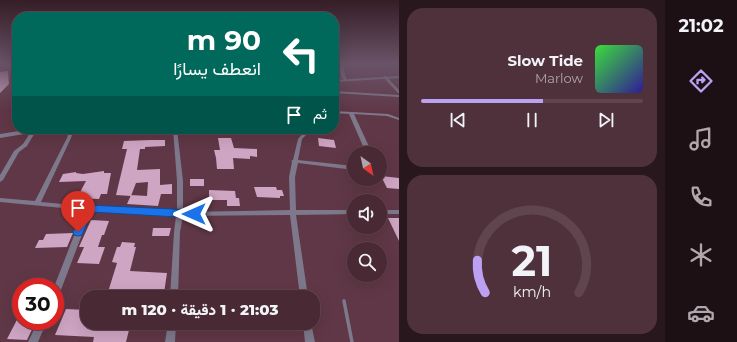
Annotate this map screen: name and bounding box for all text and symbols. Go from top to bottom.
text: 21:02 [678,15,724,37]
text: 90 m [187,23,261,57]
icon: left [275,28,327,80]
text: Slow Tide [507,51,583,70]
text: انعطف يسارًا [173,58,261,80]
icon: directions [687,67,715,95]
text: Marlow [535,70,583,86]
icon: arrive [283,104,305,126]
text: ثم [313,104,327,123]
icon: previous [447,109,469,131]
icon: pause [521,109,543,131]
icon: next [595,109,617,131]
icon: music [687,125,715,153]
north arrow [347,146,387,186]
map controls [347,146,387,282]
icon: phone [687,183,715,211]
pin [61,191,95,232]
position arrow [173,193,215,235]
button: sound [347,194,387,234]
icon: arrive [67,197,89,219]
text: 21 [512,235,552,285]
icon: climate [687,241,715,269]
button: search [347,242,387,282]
speed limit sign: 30 [12,278,64,330]
text: km/h [513,282,551,300]
icon: car [687,299,715,327]
text: 21:03 · 1 دقيقة · 120 m [121,300,279,319]

